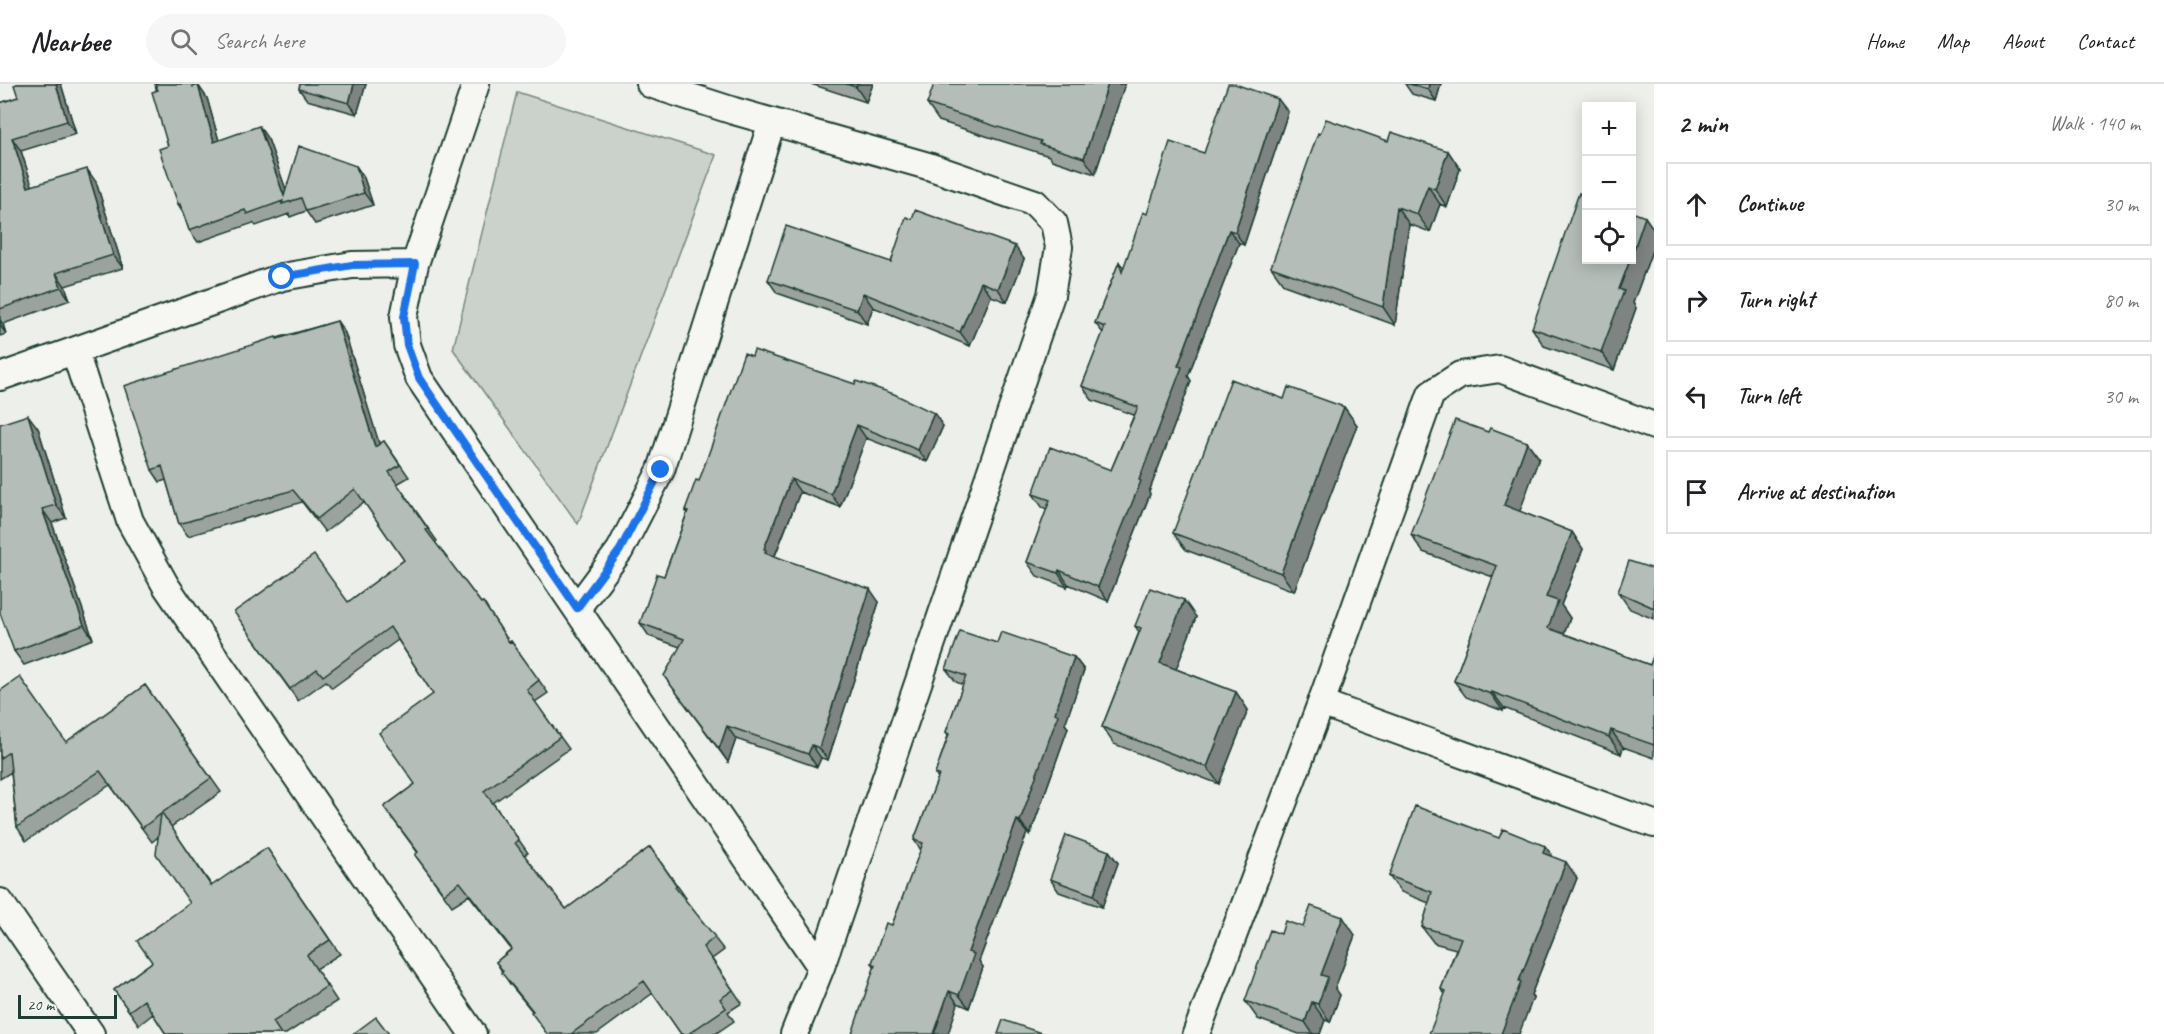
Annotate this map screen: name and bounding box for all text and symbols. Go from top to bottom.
search box [146,14,566,68]
text: Nearbee [30,24,110,59]
icon: search [167,25,200,58]
text: Search here [215,27,304,55]
text: Home [1866,28,1904,54]
text: Map [1937,28,1969,54]
text: About [2002,28,2044,54]
text: Contact [2077,28,2134,54]
map controls [1582,102,1636,264]
button: + [1582,102,1636,156]
text: 2 min [1678,107,1728,140]
text: Walk · 140 m [2050,111,2140,136]
button: − [1582,156,1636,210]
icon: ahead [1680,188,1713,221]
text: Continue [1737,190,1803,218]
text: 30 m [2104,192,2138,217]
button: locate [1582,210,1636,264]
route start [268,263,294,289]
icon: right [1680,284,1713,317]
text: Turn right [1737,286,1814,314]
text: 80 m [2104,288,2138,313]
icon: left [1680,380,1713,413]
text: Turn left [1737,382,1801,410]
text: 30 m [2104,384,2138,409]
route end [647,456,673,482]
icon: arrive [1680,476,1713,509]
text: Arrive at destination [1737,478,1894,506]
scale bar [18,992,117,1020]
text: 20 m [27,995,54,1015]

